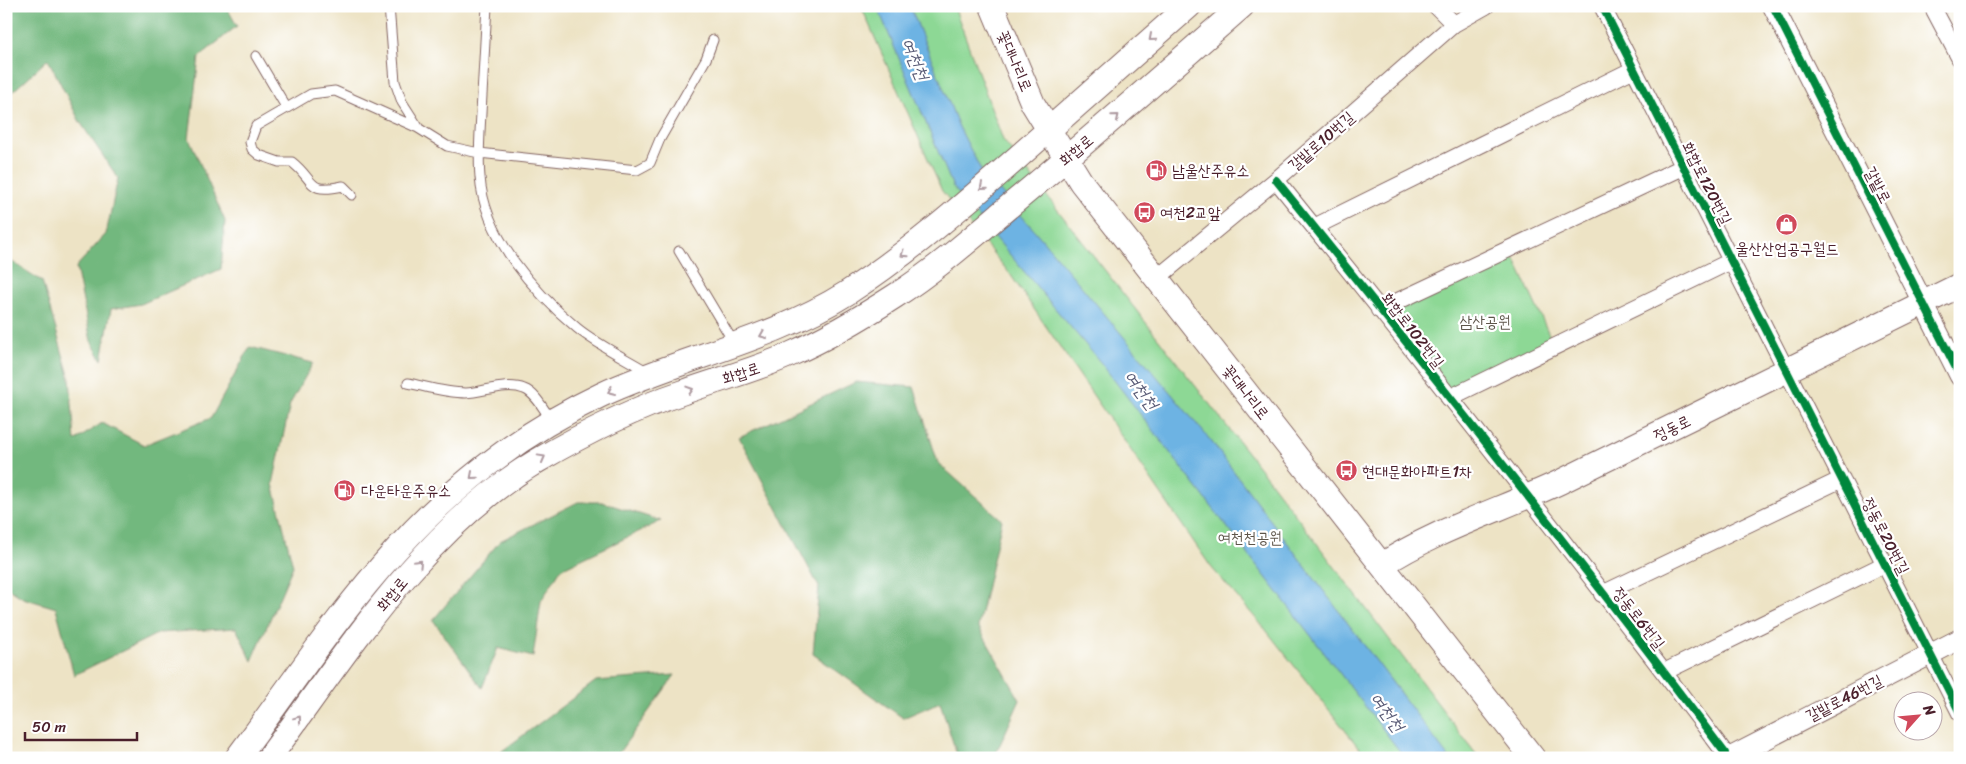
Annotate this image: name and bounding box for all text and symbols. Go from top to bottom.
street label: 꽃대나리로 [989,26,1041,96]
water label: 여천천 [892,33,939,87]
one-way arrow [1149,33,1158,41]
street label: 갈밭로10번길 [1281,103,1361,179]
one-way arrow [1110,114,1119,123]
street label: 화합로 [1052,126,1100,174]
street label: 화합로120번길 [1674,136,1741,230]
place label: 남울산주유소 [1172,156,1249,185]
fuel station icon: 남울산주유소 [1144,158,1168,182]
street label: 갈밭로 [1856,161,1900,209]
one-way arrow [980,181,989,190]
place label: 여천2교앞 [1160,198,1221,227]
bus stop icon: 여천2교앞 [1132,200,1156,224]
shop icon: 울산산업공구월드 [1775,212,1799,236]
place label: 울산산업공구월드 [1736,234,1839,263]
one-way arrow [900,248,909,257]
street label: 화합로102번길 [1374,285,1452,375]
park label: 삼산공원 [1459,307,1511,336]
one-way arrow [759,329,768,339]
street label: 화합로 [718,353,764,393]
street label: 꽃대나리로 [1215,358,1277,426]
water label: 여천천 [1115,363,1168,418]
one-way arrow [607,384,616,395]
one-way arrow [685,385,693,395]
street label: 정동로 [1648,407,1696,449]
one-way arrow [537,454,546,464]
place label: 현대문화아파트1차 [1362,457,1472,486]
bus stop icon: 현대문화아파트1차 [1334,459,1358,483]
one-way arrow [470,471,479,479]
place label: 다운타운주유소 [361,476,451,505]
fuel station icon: 다운타운주유소 [333,478,357,502]
street label: 정동로20번길 [1854,492,1918,580]
park label: 여천천공원 [1218,523,1282,552]
one-way arrow [413,559,422,568]
street label: 화합로 [369,570,415,618]
street label: 정동로6번길 [1605,580,1673,656]
street label: 갈밭로46번길 [1800,666,1888,730]
water label: 여천천 [1361,685,1414,740]
north arrow [1894,692,1944,742]
text: N [1915,699,1943,721]
scale bar [25,709,138,741]
text: 50 m [32,714,67,740]
one-way arrow [292,715,301,725]

